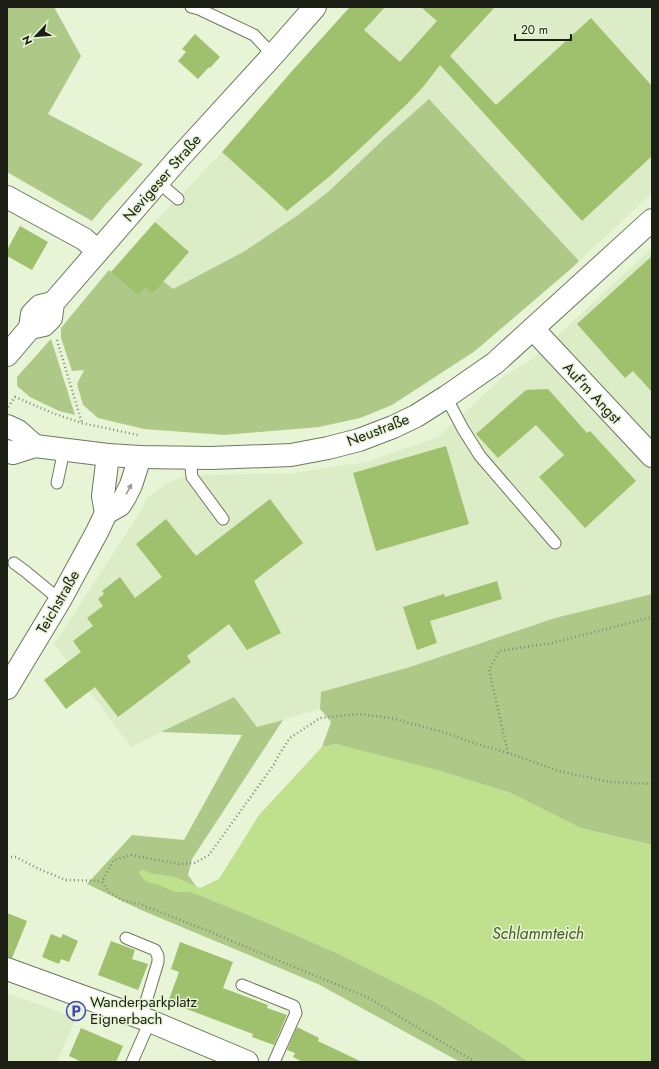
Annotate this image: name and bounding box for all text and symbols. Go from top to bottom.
north arrow [16,16,56,56]
scale bar [515,16,571,42]
text: 20 m [521,21,548,39]
text: N [18,33,36,48]
street label: Nevigeser Straße [118,129,206,227]
street label: Auf'm Angst [558,357,627,429]
street label: Neustraße [344,408,413,452]
one-way arrow [125,483,132,495]
street label: Teichstraße [31,566,85,638]
water label: Schlammteich [492,922,584,945]
place label: Wanderparkplatz Eignerbach [90,991,197,1030]
parking icon: Wanderparkplatz Eignerbach [65,1000,87,1022]

